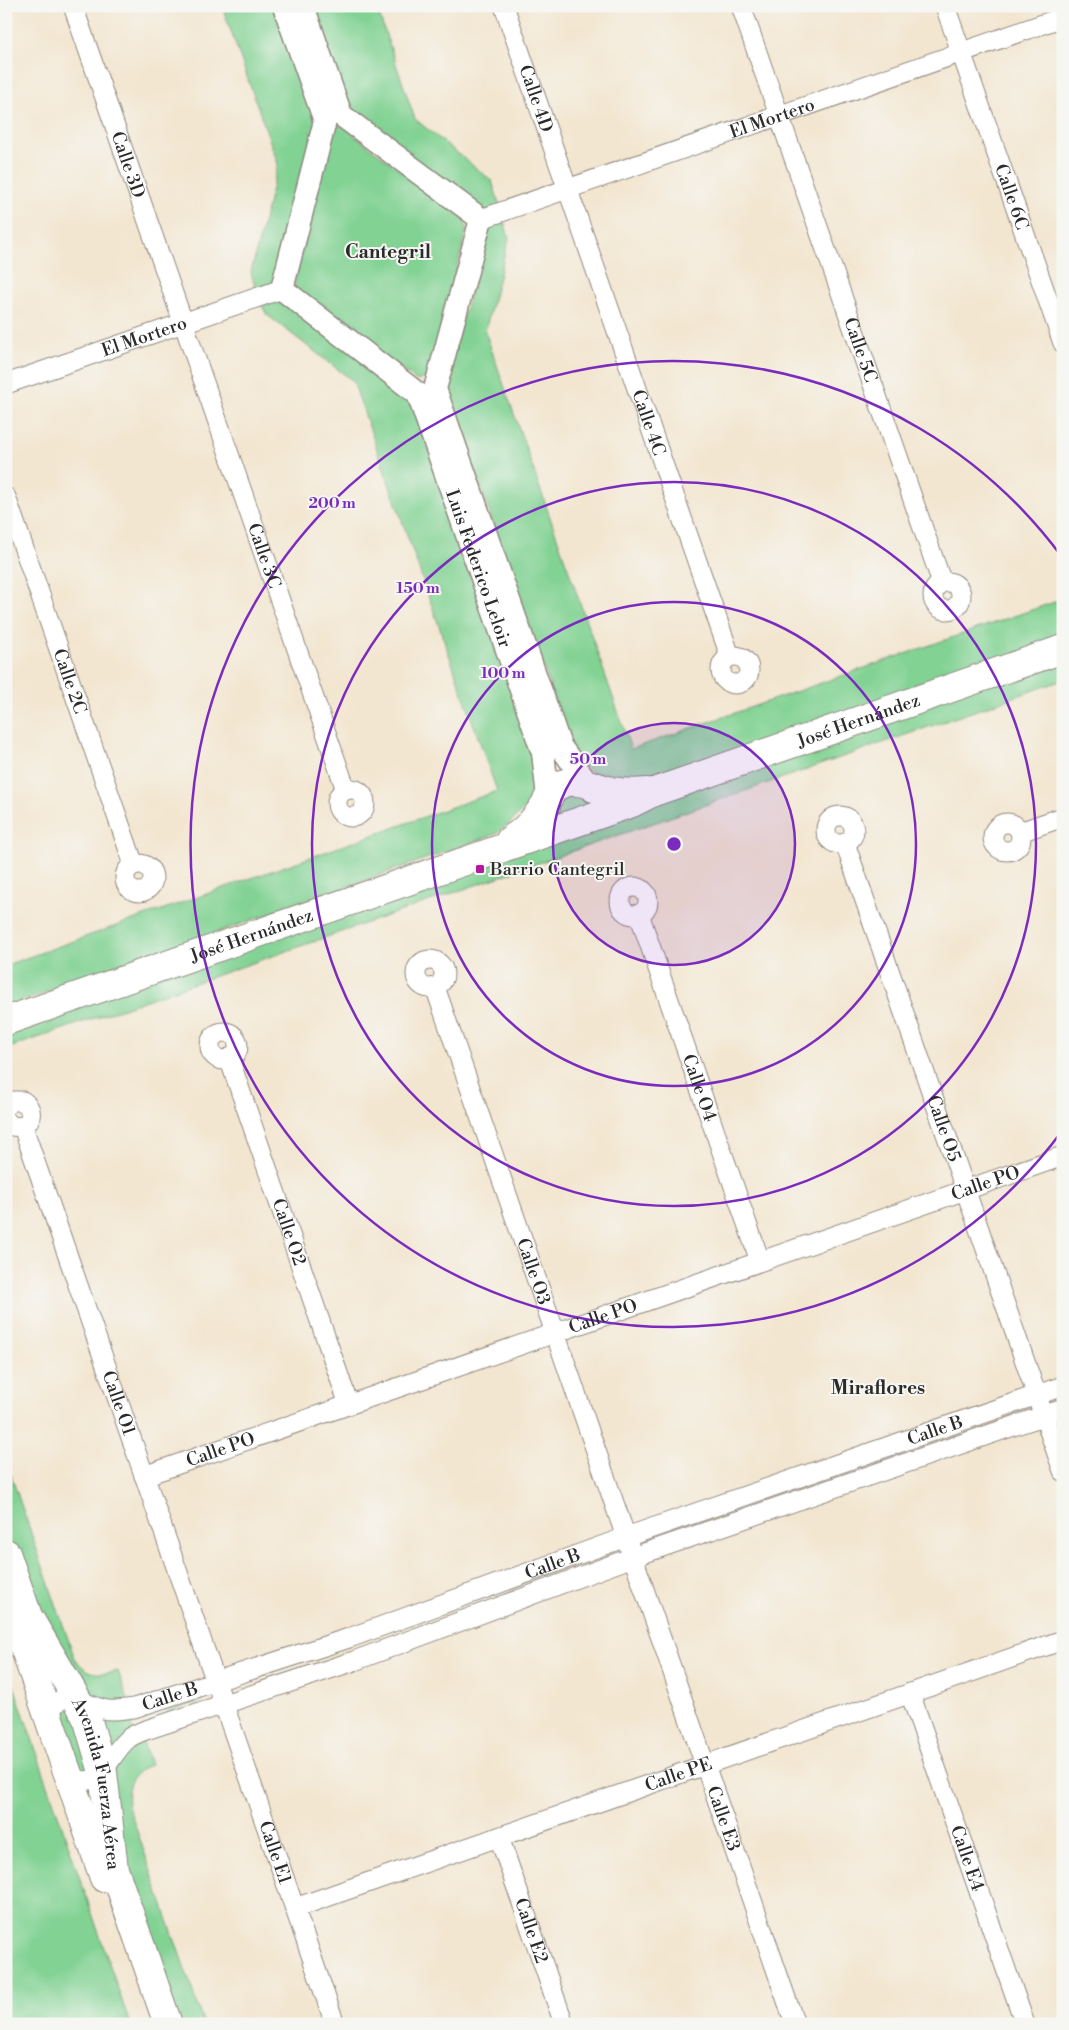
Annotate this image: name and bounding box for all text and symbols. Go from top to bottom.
street label: Calle 4D [514,62,558,135]
street label: El Mortero [726,93,818,143]
street label: Calle 3D [106,128,150,201]
street label: Calle 6C [990,161,1034,233]
district label: Cantegril [345,240,431,264]
street label: El Mortero [98,311,190,362]
street label: Calle 5C [839,314,883,385]
street label: Calle 4C [627,387,671,458]
street label: Luis Federico Leloir [441,486,517,651]
text: 200 m [308,494,356,513]
street label: Calle 3C [242,520,286,591]
text: 150 m [396,579,440,598]
street label: Calle 2C [48,645,92,717]
text: 100 m [481,664,526,683]
street label: José Hernández [793,688,923,753]
text: 50 m [570,750,606,769]
centre of rings [665,835,683,853]
place label: Barrio Cantegril [489,858,625,881]
marker: Barrio Cantegril [474,863,486,875]
street label: José Hernández [186,903,316,968]
street label: Calle O4 [677,1051,722,1125]
street label: Calle O5 [922,1092,966,1165]
street label: Calle PO [948,1160,1023,1206]
street label: Calle O2 [267,1195,311,1268]
street label: Calle O3 [512,1235,556,1308]
street label: Calle PO [566,1294,640,1339]
street label: Calle O1 [97,1367,141,1438]
district label: Miraflores [831,1376,925,1400]
street label: Calle B [904,1410,966,1451]
street label: Calle PO [183,1427,258,1472]
street label: Calle B [522,1543,584,1584]
street label: Calle B [139,1676,201,1716]
street label: Avenida Fuerza Aérea [66,1693,126,1872]
street label: Calle PE [642,1752,715,1797]
street label: Calle E3 [702,1783,746,1854]
street label: Calle E1 [254,1818,297,1887]
street label: Calle E4 [945,1822,990,1895]
street label: Calle E2 [510,1895,553,1966]

